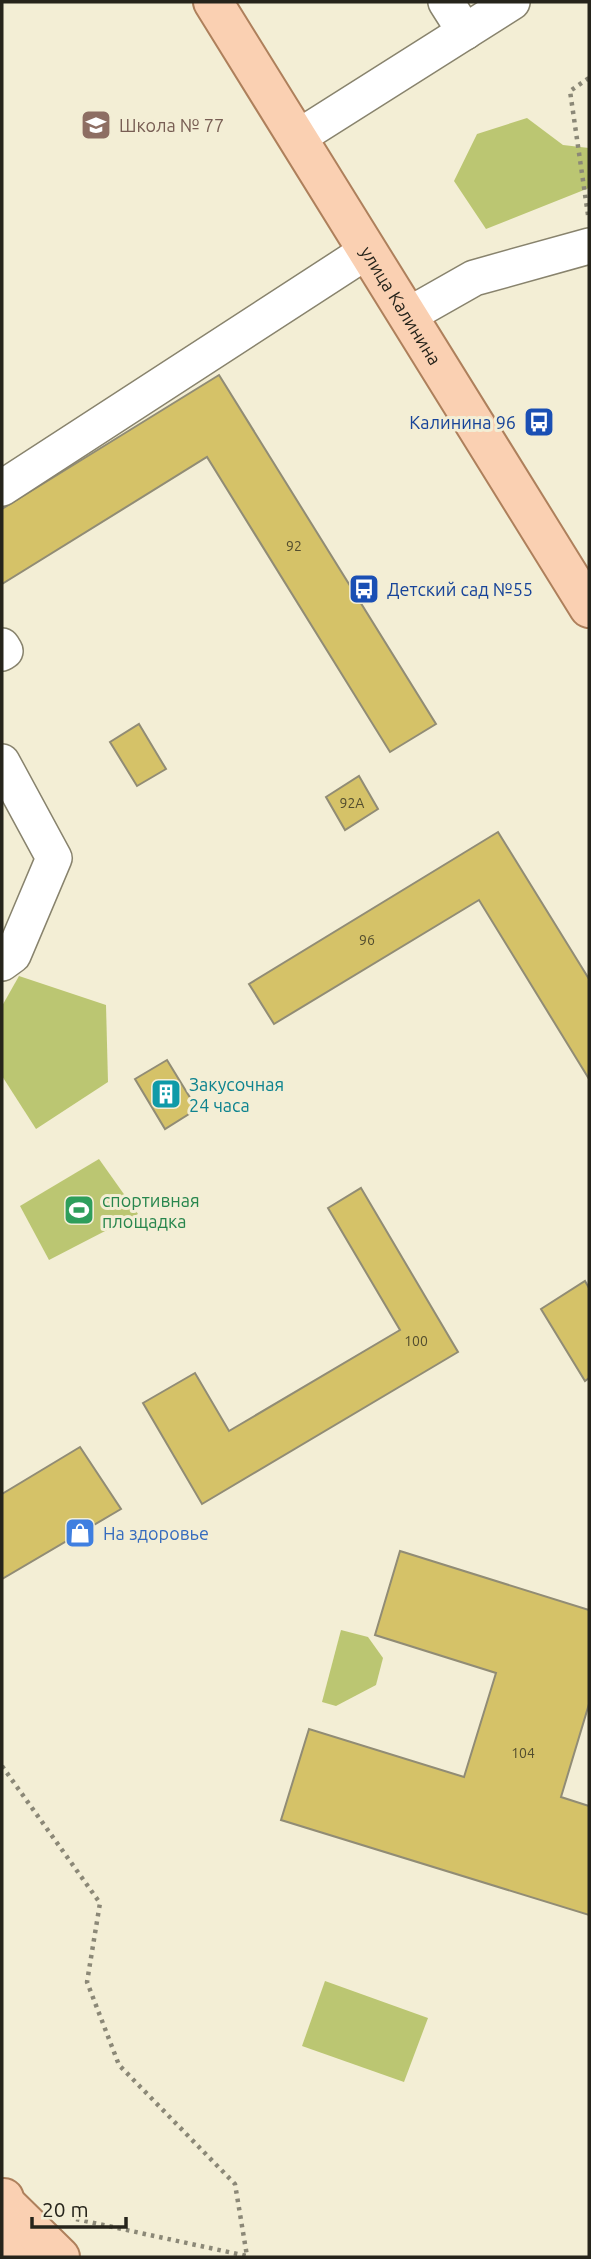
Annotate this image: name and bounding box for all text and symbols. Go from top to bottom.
school or university icon: Школа № 77 [79,108,113,142]
place label: Школа № 77 [119,115,224,135]
street label: улица Калинина [357,242,446,368]
bus stop icon: Калинина 96 [522,405,556,439]
place label: Калинина 96 [409,412,516,432]
house number: 92 [286,538,302,554]
bus stop icon: Детский сад №55 [347,572,381,606]
place label: Детский сад №55 [387,579,533,599]
house number: 92А [340,795,364,811]
house number: 96 [359,932,375,948]
place label: Закусочная 24 часа [189,1074,284,1115]
building icon: Закусочная 24 часа [149,1077,183,1111]
place label: спортивная площадка [102,1190,200,1231]
sports icon: спортивная площадка [62,1193,96,1227]
house number: 100 [404,1333,428,1349]
shop icon: На здоровье [63,1516,97,1550]
place label: На здоровье [103,1523,209,1543]
house number: 104 [511,1745,535,1761]
scale bar [32,2186,126,2230]
text: 20 m [42,2197,89,2221]

